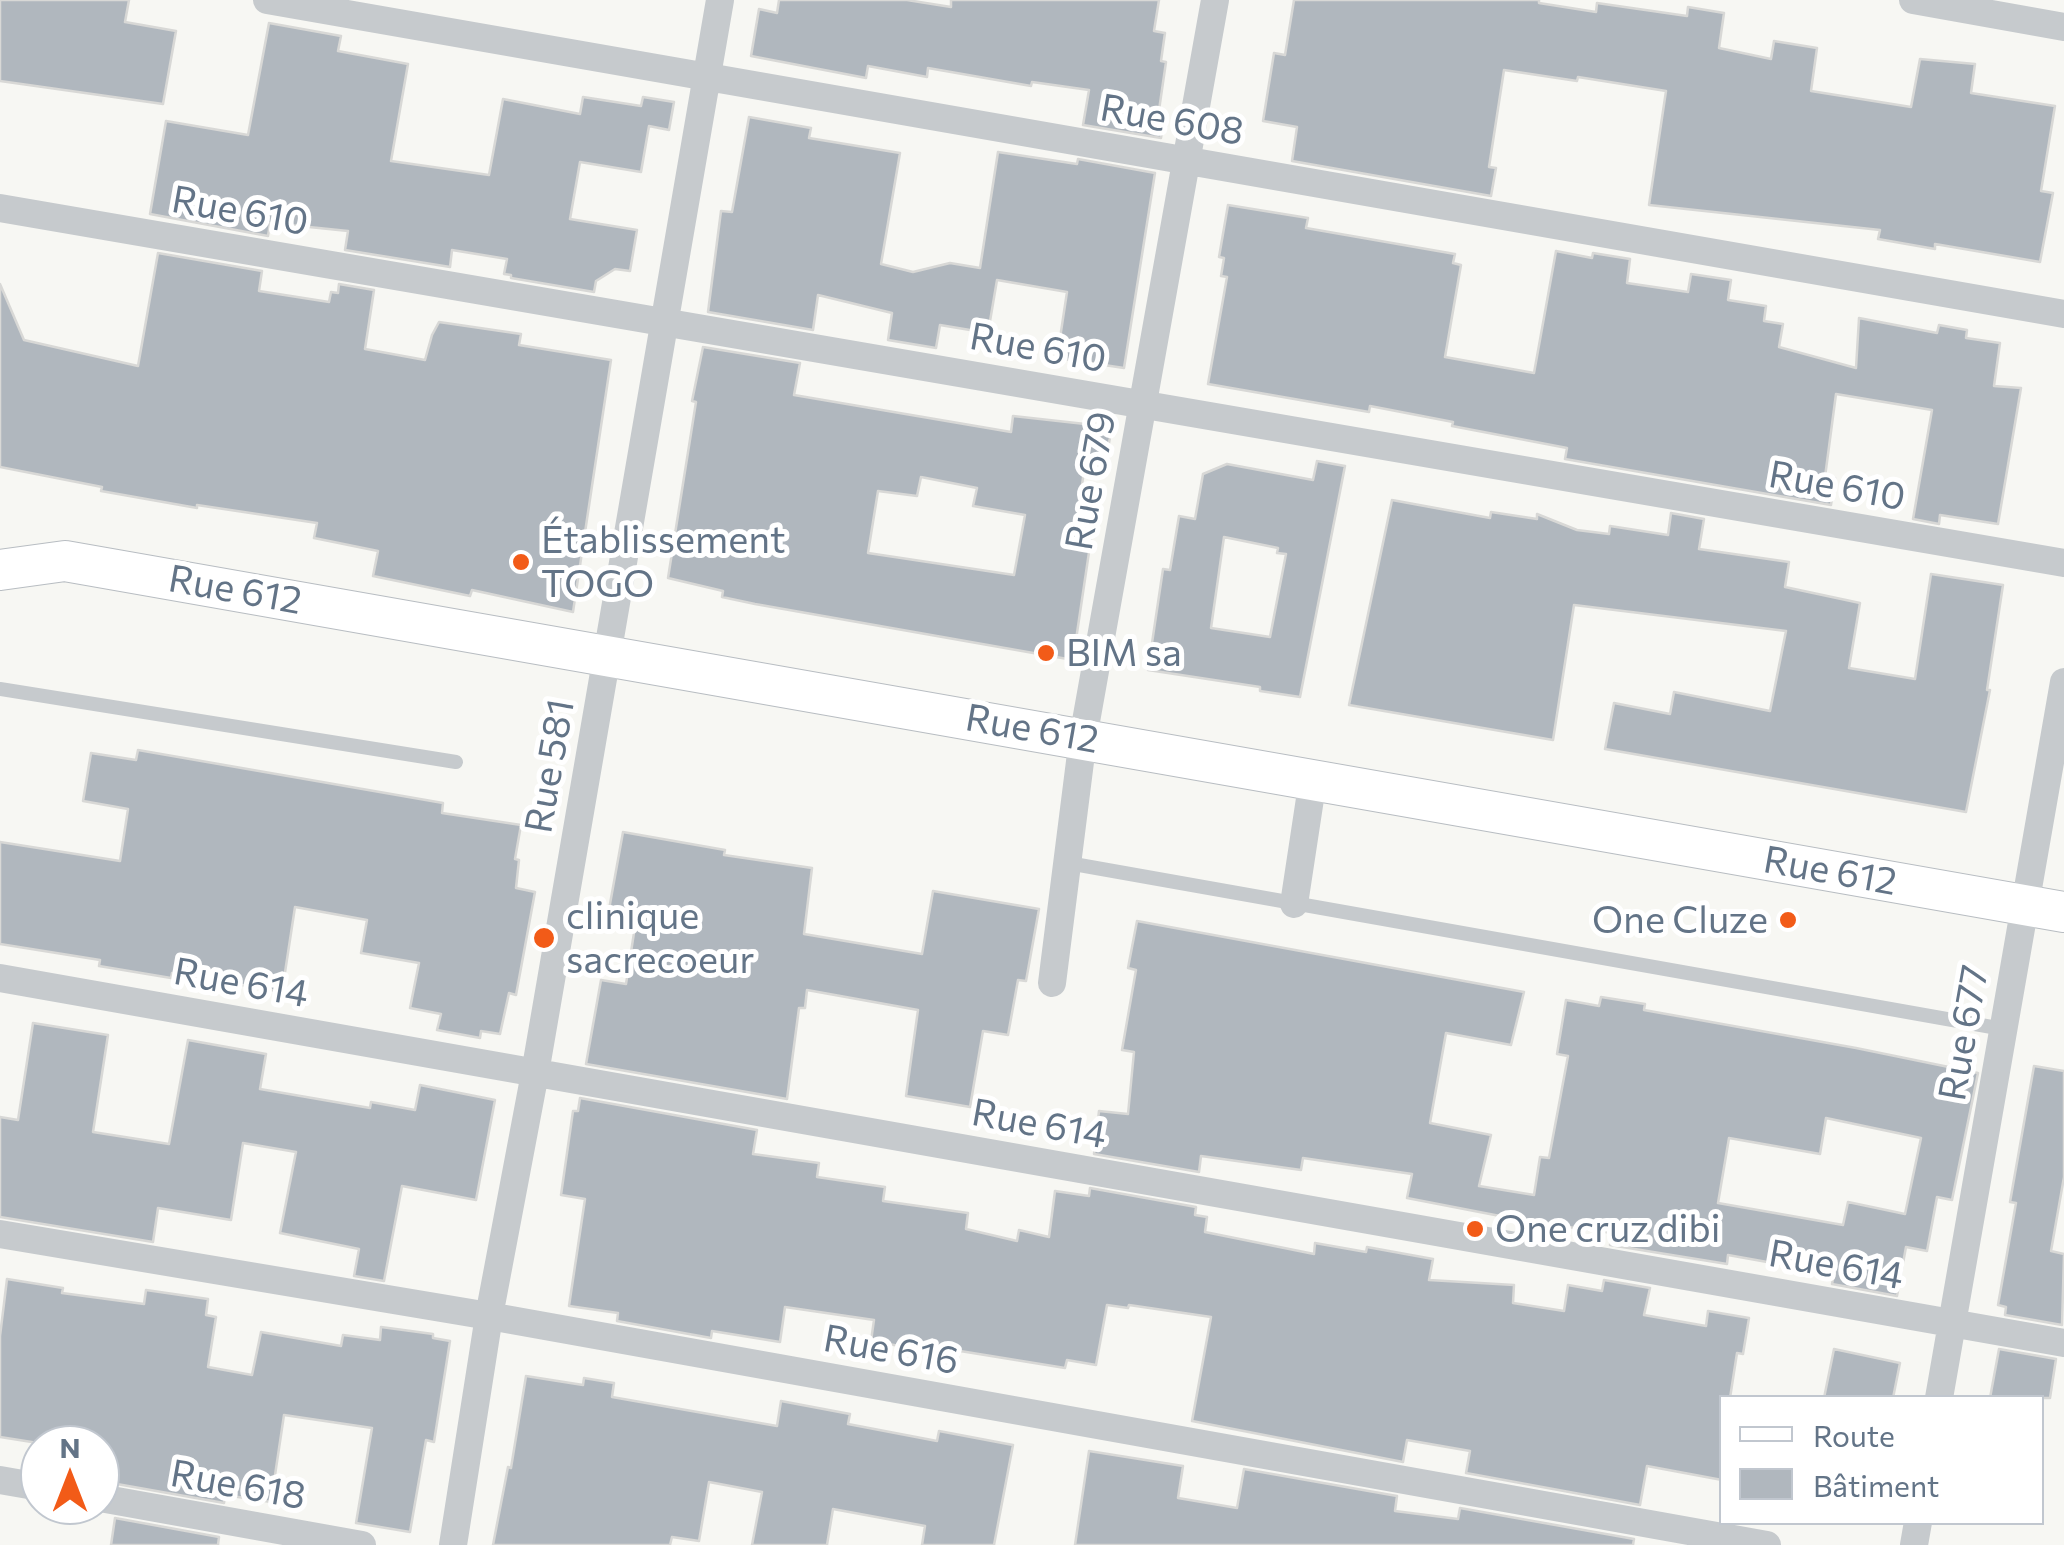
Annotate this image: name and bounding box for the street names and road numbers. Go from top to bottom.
street label: Rue 608 [1097,85,1247,155]
street label: Rue 610 [168,177,312,245]
street label: Rue 610 [966,314,1110,382]
street label: Rue 679 [1056,408,1126,554]
street label: Rue 610 [1765,452,1909,520]
street label: Rue 612 [165,556,305,624]
street label: Rue 612 [962,695,1102,763]
street label: Rue 581 [516,696,584,836]
street label: Rue 612 [1760,837,1900,905]
street label: Rue 614 [170,949,312,1017]
street label: Rue 677 [1930,962,1998,1104]
street label: Rue 614 [968,1090,1110,1158]
street label: Rue 614 [1765,1231,1907,1299]
street label: Rue 616 [820,1316,962,1384]
street label: Rue 618 [167,1451,309,1519]

